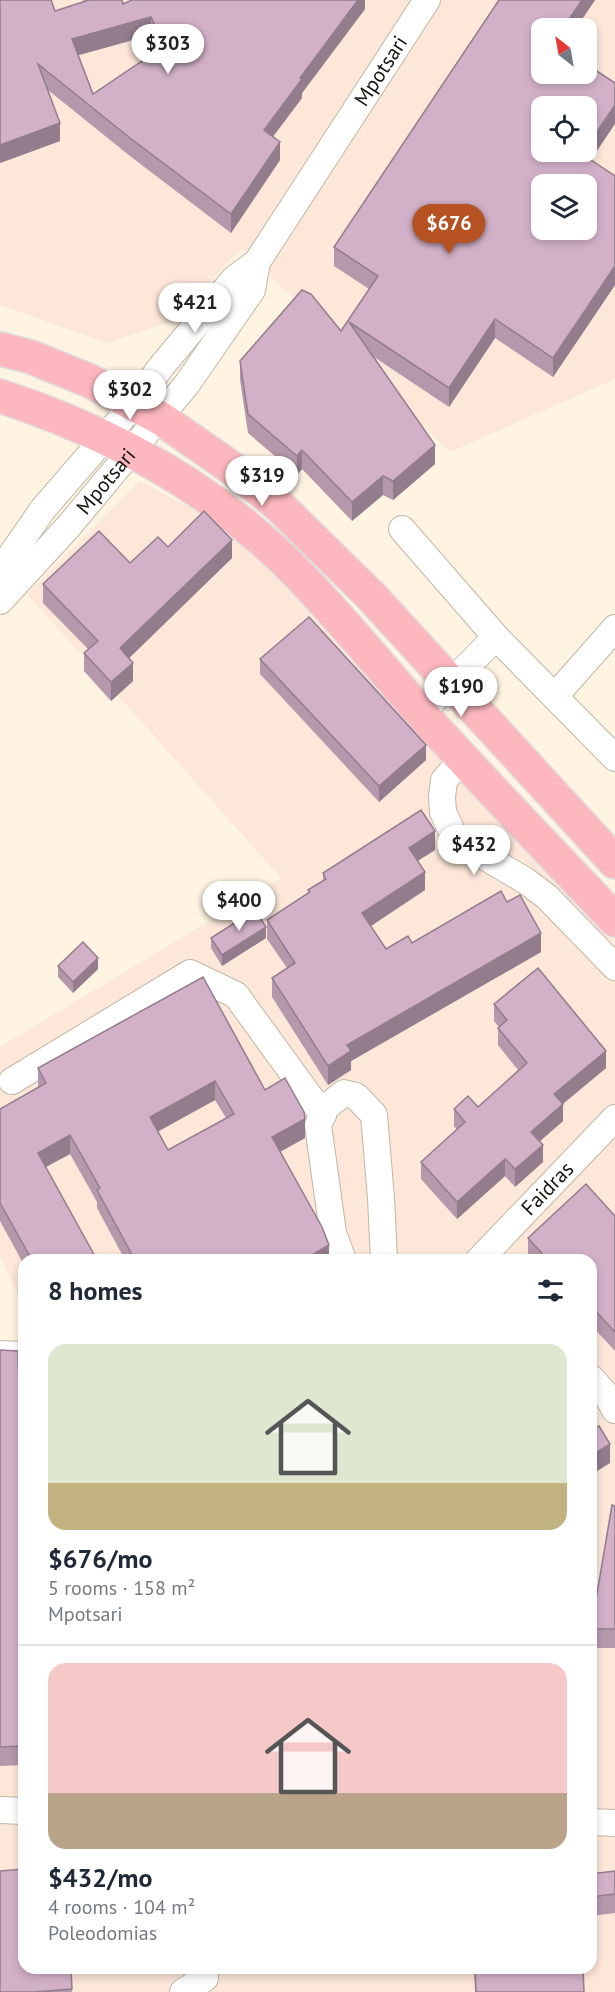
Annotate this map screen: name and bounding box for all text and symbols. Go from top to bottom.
north arrow [531,18,597,84]
map controls [531,18,597,240]
pin: $303 [132,24,204,75]
text: $303 [145,30,191,56]
street label: Mpotsari [348,30,413,111]
button: locate [531,96,597,162]
button: layers [531,174,597,240]
pin: $676 [413,204,485,255]
text: $676 [426,210,472,236]
pin: $421 [159,283,231,334]
text: $421 [172,289,218,315]
pin: $302 [94,370,166,421]
text: $302 [107,376,153,402]
street label: Mpotsari [70,442,141,520]
pin: $319 [226,456,298,507]
text: $319 [239,462,285,488]
pin: $190 [425,667,497,718]
text: $190 [438,673,484,699]
pin: $432 [438,825,510,876]
text: $432 [451,831,497,857]
pin: $400 [203,881,275,932]
text: $400 [216,887,262,913]
street label: Faidras [515,1155,579,1221]
text: 8 homes [48,1274,143,1307]
icon: filters [534,1274,567,1307]
icon: home [254,1383,362,1491]
text: $676/mo [48,1542,152,1575]
text: 5 rooms · 158 m² [48,1575,195,1601]
text: Mpotsari [48,1601,123,1627]
icon: home [254,1702,362,1810]
text: $432/mo [48,1861,152,1894]
text: 4 rooms · 104 m² [48,1894,195,1920]
text: Poleodomias [48,1920,157,1946]

